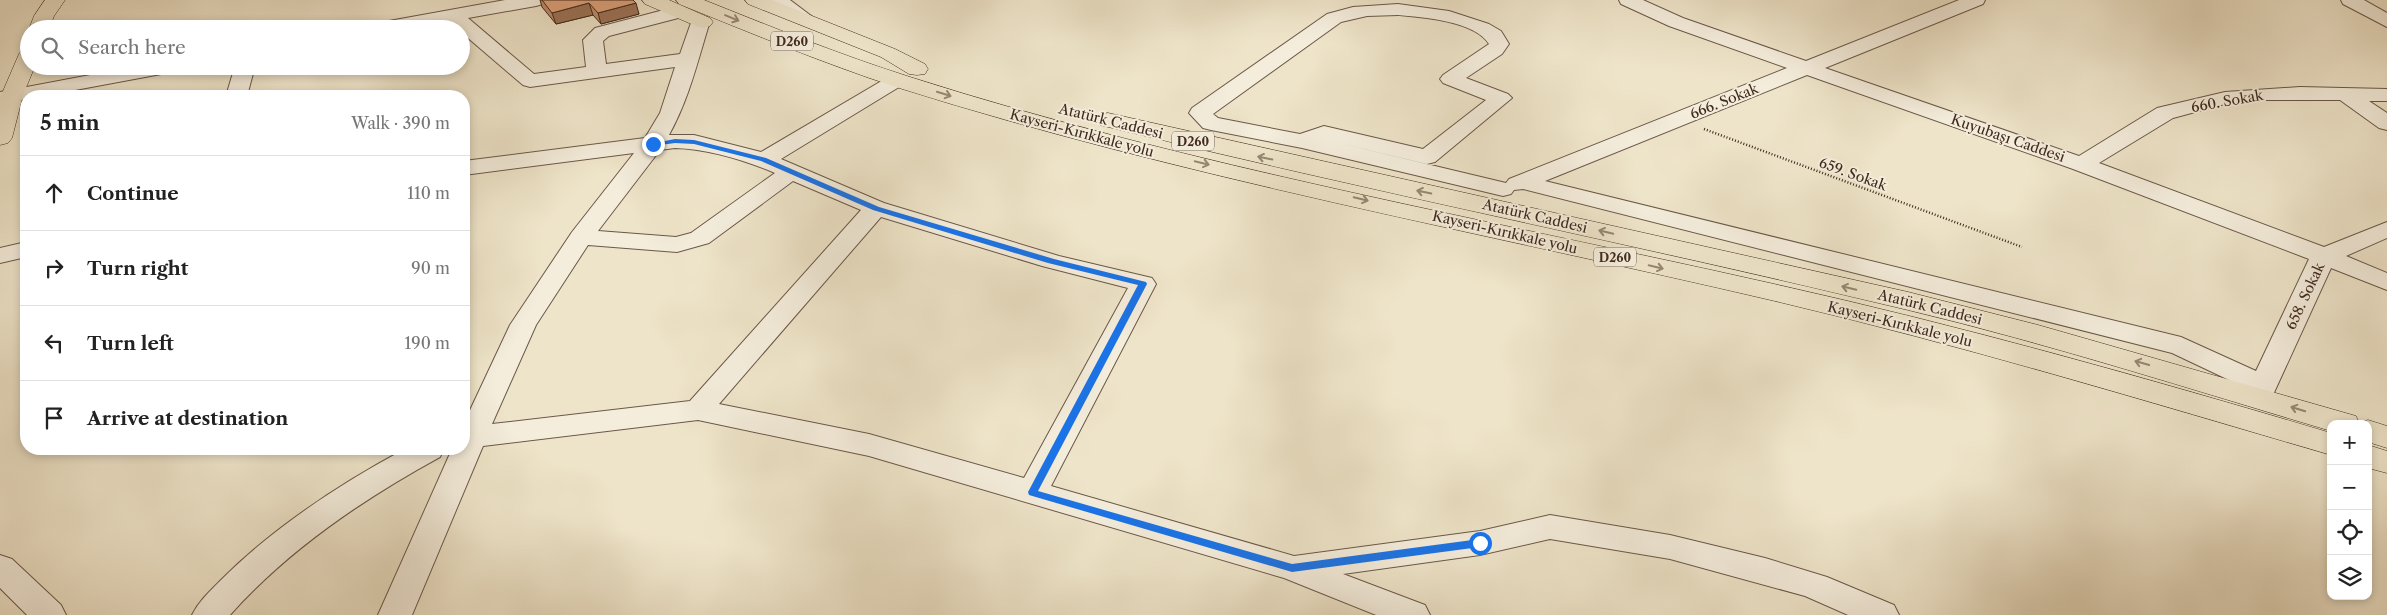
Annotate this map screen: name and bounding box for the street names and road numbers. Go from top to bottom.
road number: D260 [771,31,813,50]
street label: 666. Sokak [1687,79,1762,123]
street label: 660. Sokak [2190,86,2265,116]
street label: Atatürk Caddesi [1056,99,1165,143]
street label: Kayseri-Kırıkkale yolu [1008,105,1156,161]
street label: Kuyubaşı Caddesi [1949,110,2067,166]
road number: D260 [1172,132,1214,150]
street label: 659. Sokak [1817,153,1890,195]
street label: Atatürk Caddesi [1480,195,1589,237]
street label: Kayseri-Kırıkkale yolu [1431,207,1580,258]
road number: D260 [1594,248,1636,266]
street label: 658. Sokak [2282,259,2329,332]
street label: Atatürk Caddesi [1875,285,1984,329]
street label: Kayseri-Kırıkkale yolu [1826,297,1975,351]

